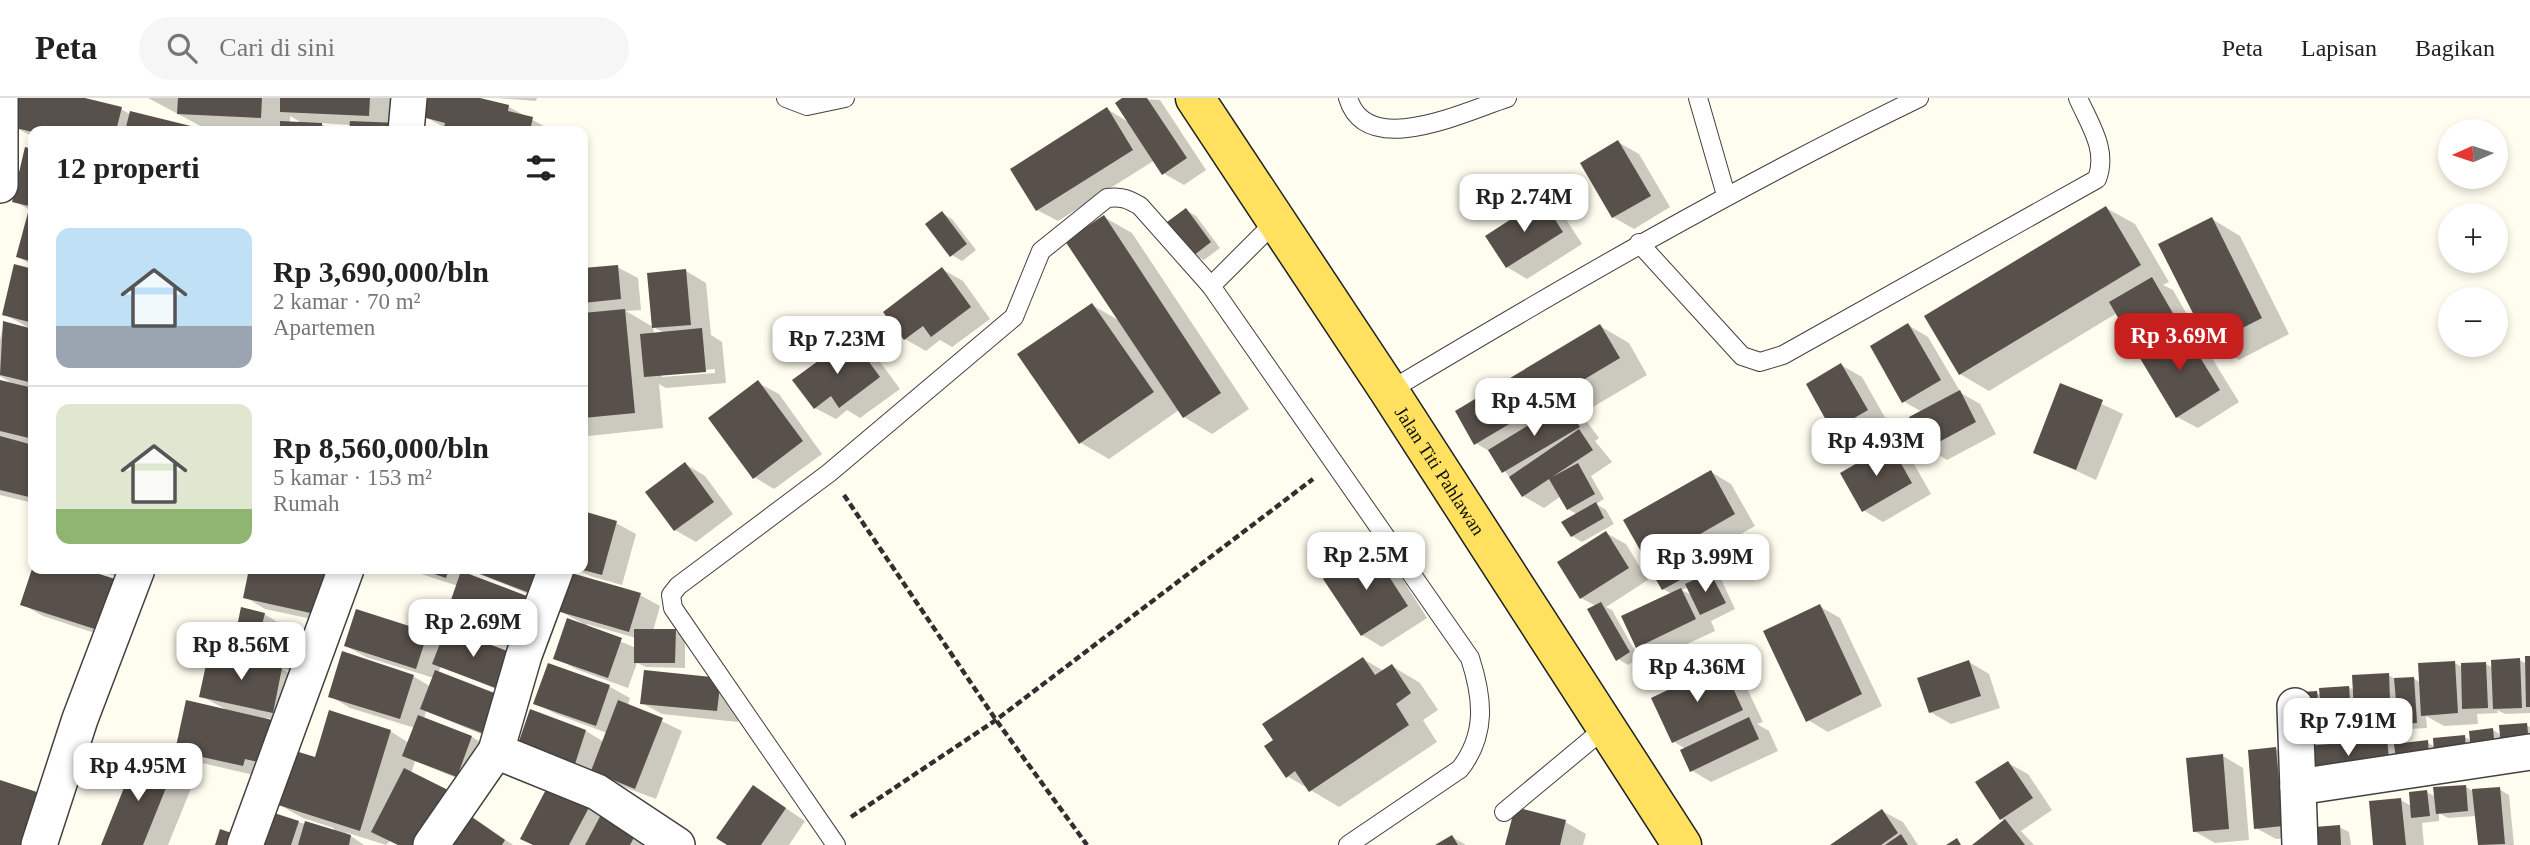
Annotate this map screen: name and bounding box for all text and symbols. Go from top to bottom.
search box [139,17,629,80]
icon: search [163,29,201,67]
text: Peta [35,30,97,66]
text: Cari di sini [219,33,335,62]
text: Peta [2222,35,2263,61]
text: Lapisan [2301,35,2377,61]
text: Bagikan [2415,35,2495,61]
north arrow [2438,119,2508,189]
map controls [2438,119,2508,357]
icon: filters [522,149,560,187]
text: 12 properti [56,151,200,184]
pin: Rp 2.74M [1452,174,1596,234]
text: Rp 2.74M [1475,184,1573,209]
button: + [2438,203,2508,273]
text: Rp 3,690,000/bln [273,255,489,288]
icon: home [112,256,196,340]
button: − [2438,287,2508,357]
text: 2 kamar · 70 m² [273,289,420,314]
pin: Rp 3.69M [2107,314,2251,373]
text: Apartemen [273,315,375,340]
pin: Rp 7.23M [765,316,909,376]
text: Rp 3.69M [2130,323,2228,348]
text: Rp 7.23M [788,326,886,351]
pin: Rp 4.5M [1469,378,1599,438]
text: Rp 4.5M [1491,388,1577,413]
street label: Jalan Titi Pahlawan [1391,402,1490,539]
pin: Rp 4.93M [1804,418,1948,478]
text: Rp 4.93M [1827,428,1925,453]
text: Rp 8,560,000/bln [273,431,489,464]
icon: home [112,432,196,516]
text: 5 kamar · 153 m² [273,465,432,490]
text: Rumah [273,491,339,516]
pin: Rp 2.5M [1301,532,1431,592]
pin: Rp 3.99M [1633,534,1777,594]
text: Rp 2.5M [1323,542,1409,567]
text: Rp 3.99M [1656,544,1754,569]
pin: Rp 2.69M [401,600,545,659]
text: Rp 2.69M [424,609,522,634]
pin: Rp 8.56M [169,622,313,682]
text: Rp 8.56M [192,632,290,657]
pin: Rp 4.36M [1625,644,1769,704]
text: Rp 4.36M [1648,654,1746,679]
pin: Rp 7.91M [2276,698,2420,758]
text: Rp 7.91M [2299,708,2397,733]
pin: Rp 4.95M [66,744,210,803]
text: Rp 4.95M [89,753,187,778]

